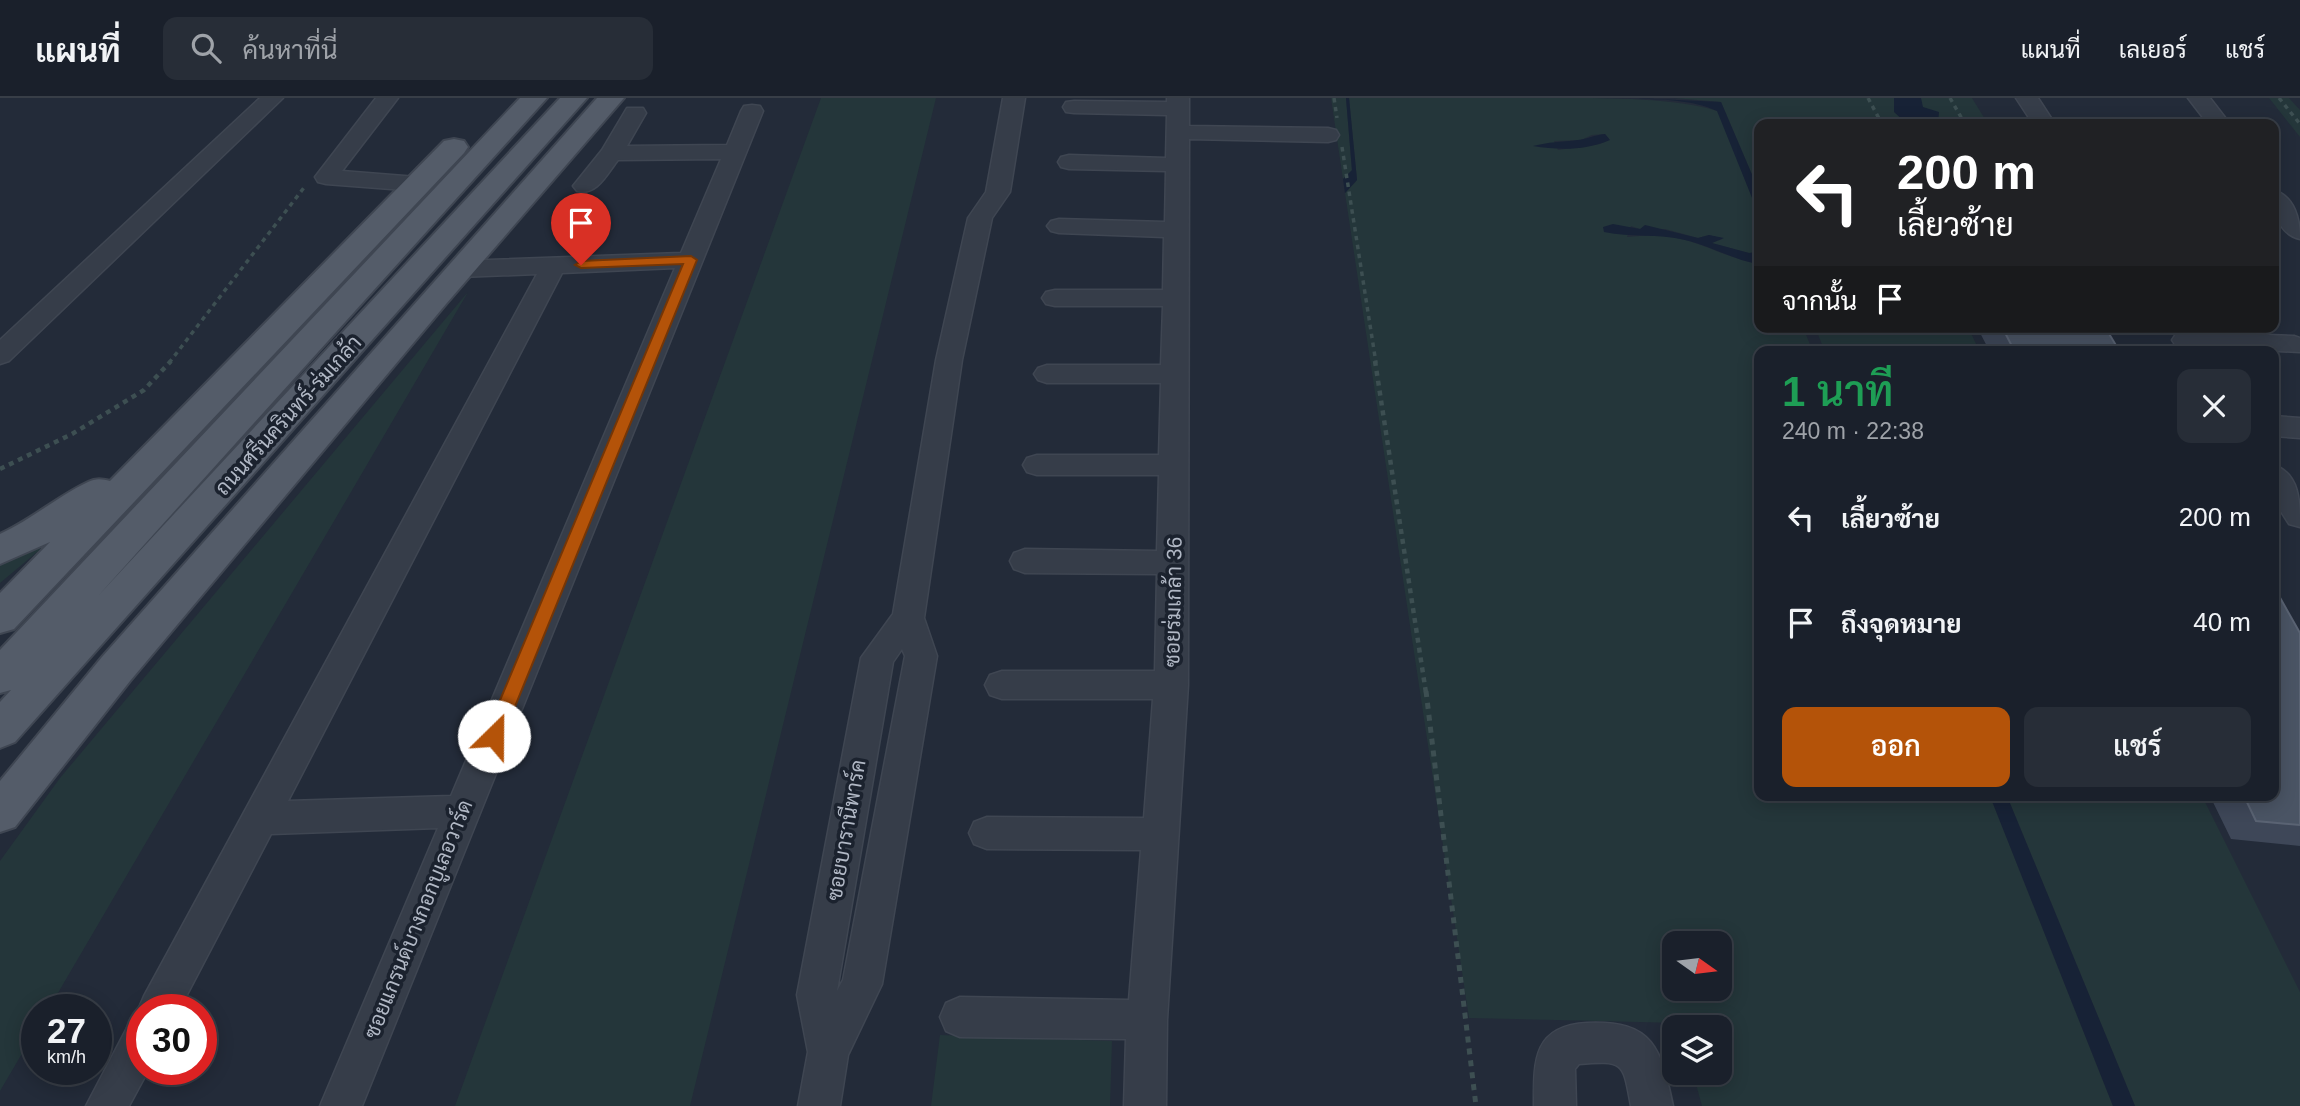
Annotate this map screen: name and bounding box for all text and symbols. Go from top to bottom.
search box [163,17,653,80]
icon: search [187,29,225,67]
text: แผนที่ [35,32,121,69]
text: ค้นหาที่นี่ [243,35,338,65]
text: แผนที่ [2021,36,2081,63]
text: เลเยอร์ [2119,36,2187,63]
text: แชร์ [2225,36,2265,63]
text: 200 m [1897,145,2036,199]
icon: left [1782,147,1873,238]
pin [551,193,611,265]
icon: arrive [562,204,600,242]
text: เลี้ยวซ้าย [1897,207,2014,243]
icon: arrive [1871,280,1909,318]
text: จากนั้น [1782,286,1857,316]
street label: ถนนศรีนครินทร์-ร่มเกล้า [209,329,366,499]
text: 1 นาที [1782,368,1893,415]
button: close [2177,369,2251,443]
text: 240 m · 22:38 [1782,418,1924,444]
icon: left [1782,499,1820,537]
text: 200 m [2179,502,2251,532]
text: เลี้ยวซ้าย [1841,504,1940,534]
street label: ซอยร่มเกล้า 36 [1160,537,1186,667]
icon: arrive [1782,604,1820,642]
text: 40 m [2193,607,2251,637]
text: ถึงจุดหมาย [1841,609,1962,639]
position arrow [457,699,531,773]
button: ออก [1782,707,2010,787]
button: แชร์ [2024,707,2251,787]
street label: ซอยบารานีพาร์ค [820,757,870,902]
street label: ซอยแกรนด์บางกอกบูเลอวาร์ด [358,796,480,1043]
north arrow [1662,931,1732,1001]
map controls [1662,931,1732,1085]
speed limit sign: 30 [126,994,217,1085]
text: 27 [47,1011,86,1050]
button: layers [1662,1015,1732,1085]
text: km/h [47,1047,86,1067]

